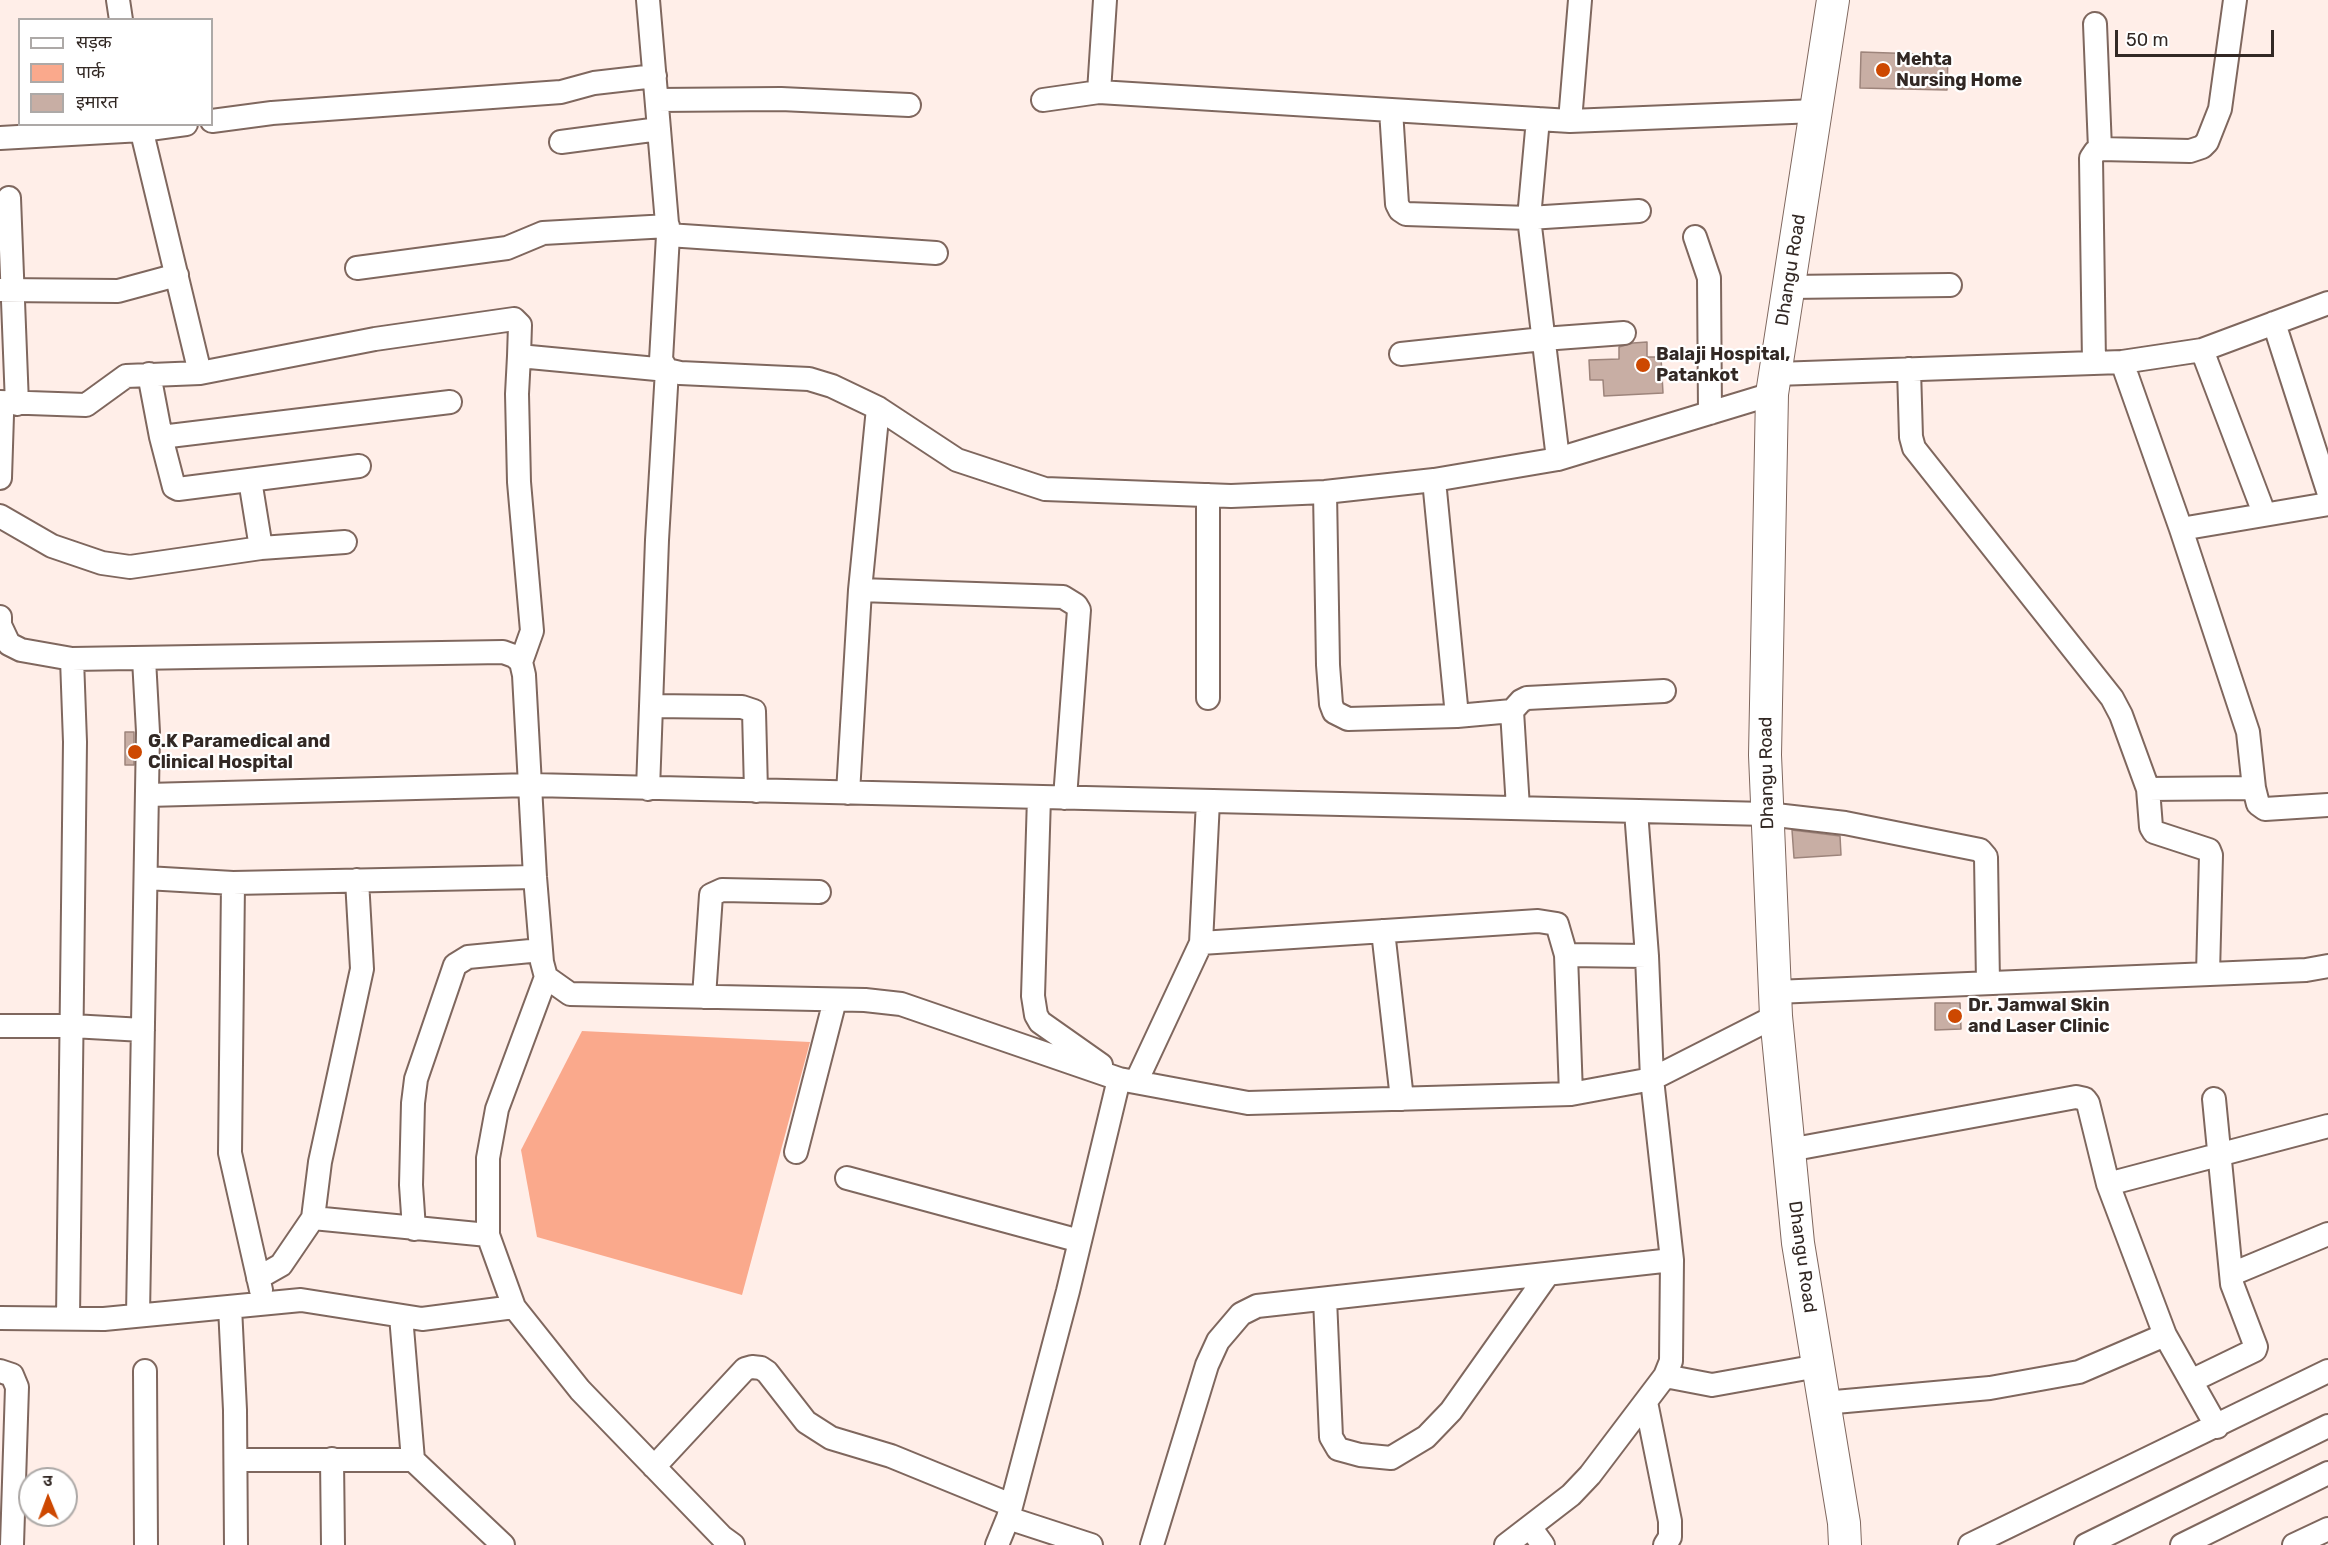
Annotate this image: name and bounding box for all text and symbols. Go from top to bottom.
legend [18,18,213,126]
scale bar [2118,18,2277,56]
text: 50 m [2126,29,2169,51]
text: सड़क [76,31,112,53]
place label: Mehta Nursing Home [1896,49,2022,92]
text: पार्क [76,61,105,83]
marker: Mehta Nursing Home [1874,61,1892,79]
text: इमारत [76,91,118,113]
street label: Dhangu Road [1772,213,1810,327]
place label: Balaji Hospital, Patankot [1656,344,1790,386]
marker: Balaji Hospital, Patankot [1634,356,1652,374]
street label: Dhangu Road [1755,716,1779,830]
place label: G.K Paramedical and Clinical Hospital [148,731,330,774]
marker: G.K Paramedical and Clinical Hospital [126,743,144,761]
place label: Dr. Jamwal Skin and Laser Clinic [1968,995,2110,1038]
marker: Dr. Jamwal Skin and Laser Clinic [1946,1007,1964,1025]
street label: Dhangu Road [1783,1200,1821,1314]
north arrow [18,1467,78,1527]
text: उ [43,1471,53,1490]

